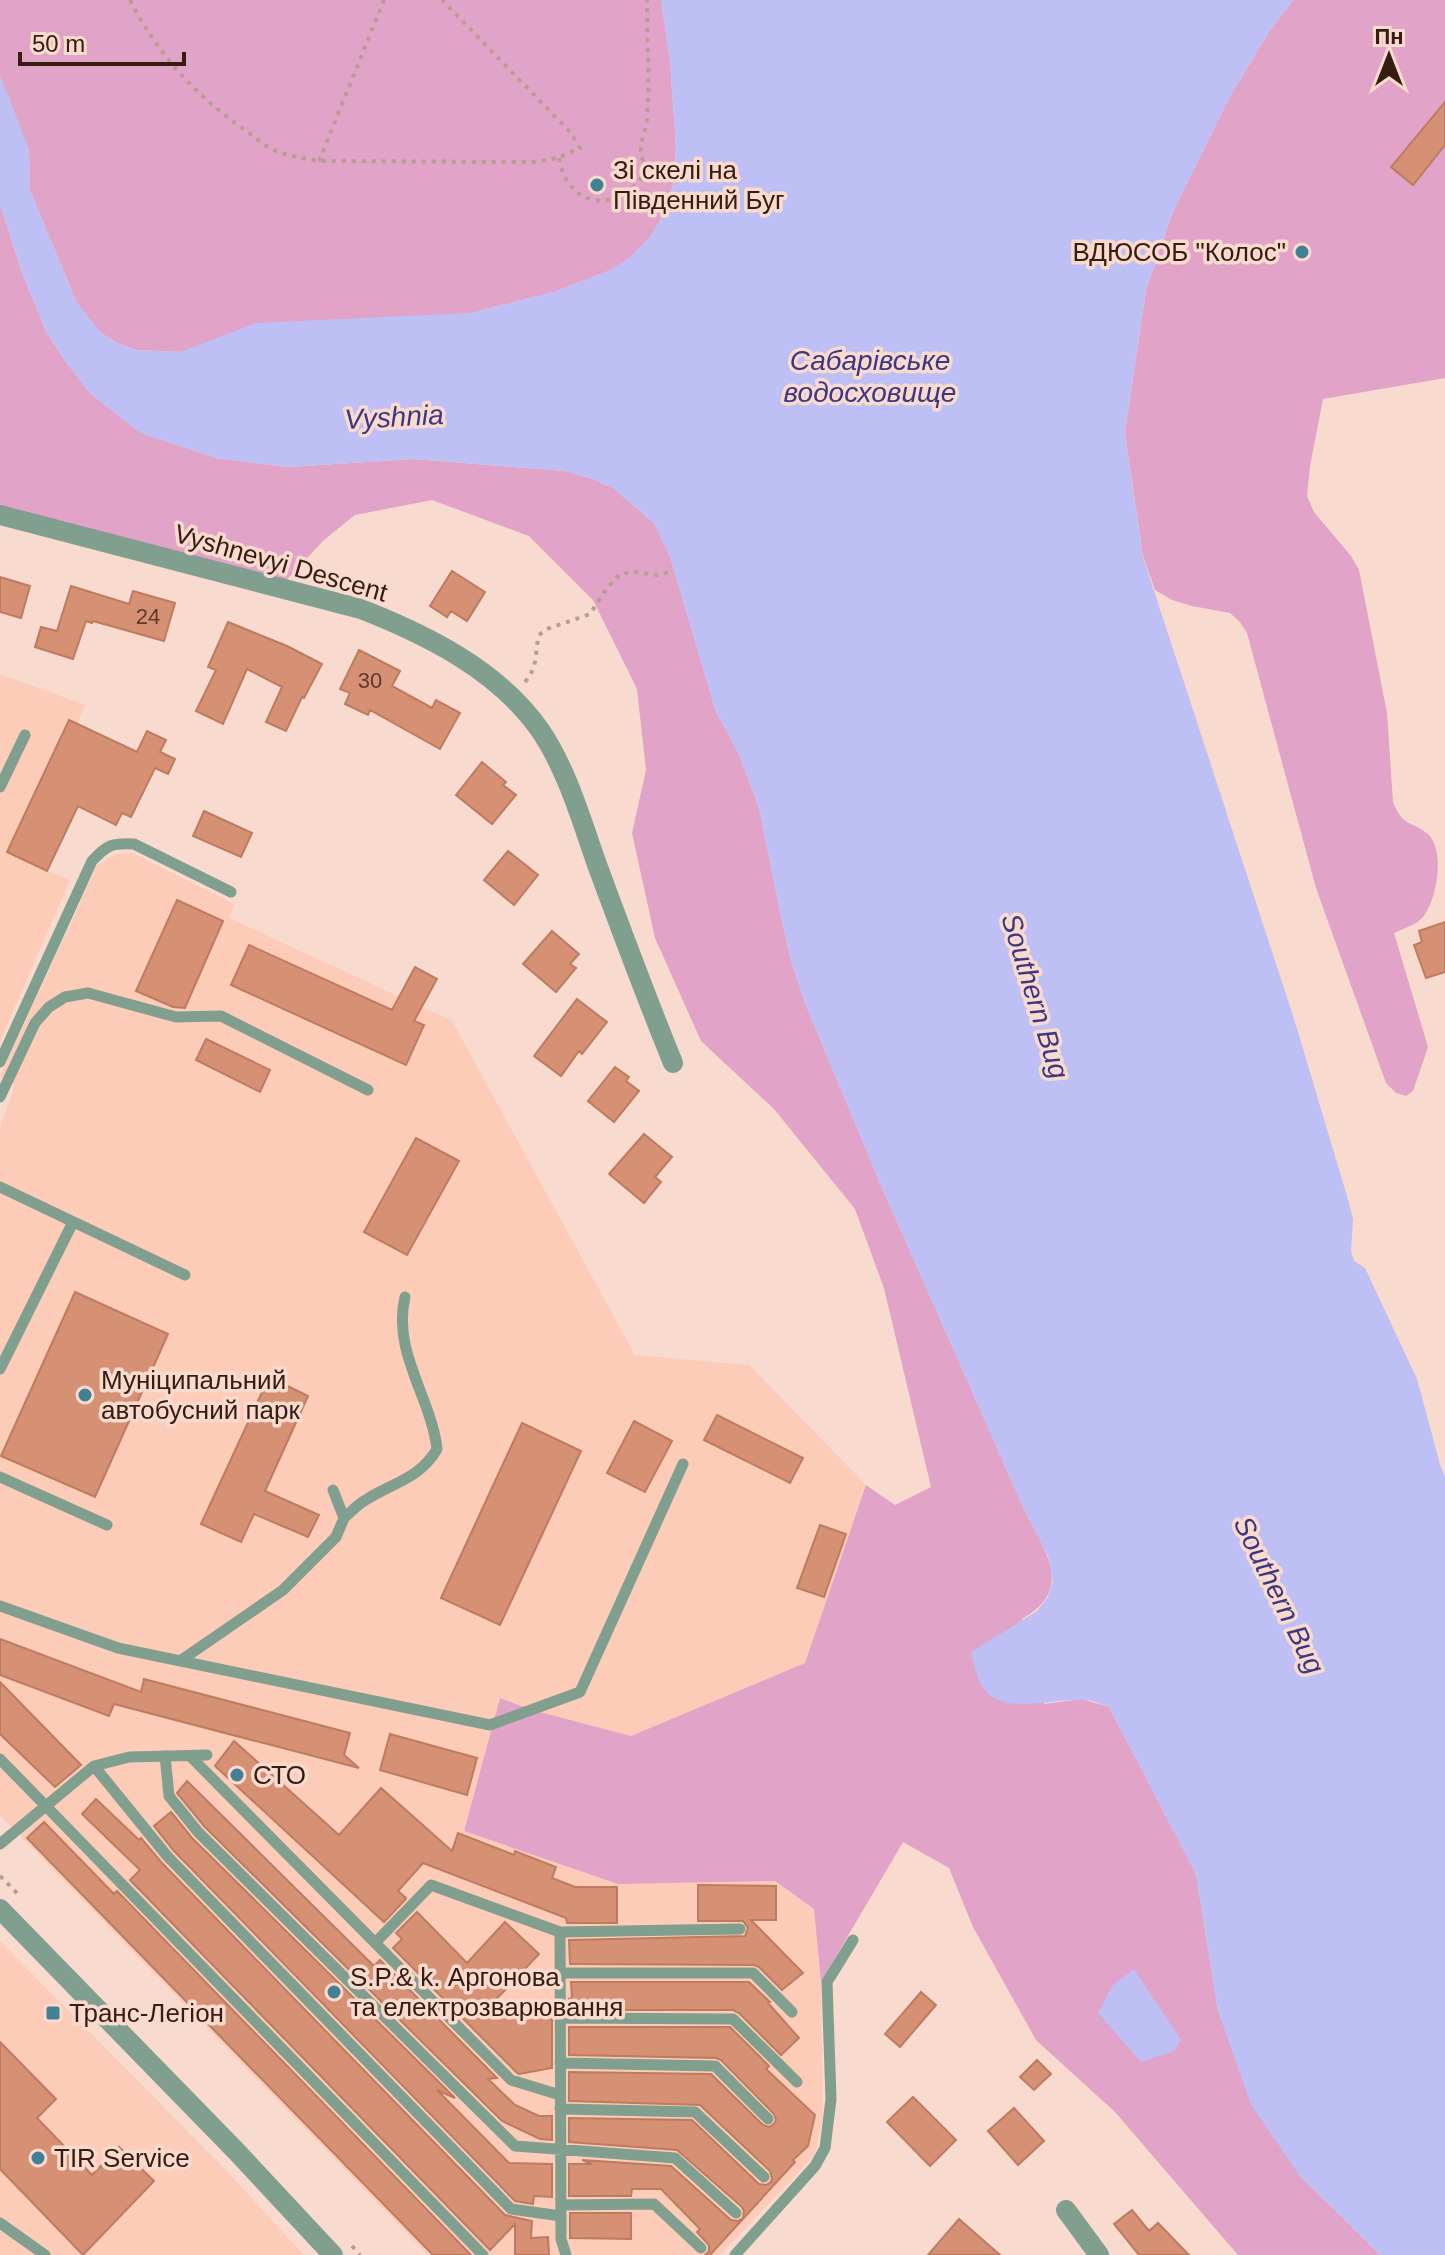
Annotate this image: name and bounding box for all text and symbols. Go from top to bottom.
scale bar [20,16,184,66]
north arrow [1349,16,1429,96]
text: Пн [1374,24,1404,49]
text: 50 m [32,30,85,57]
place label: Зі скелі на Південний Буг [613,155,785,215]
marker: Зі скелі на Південний Буг [588,176,606,194]
place label: ВДЮСОБ "Колос" [1073,237,1286,267]
marker: ВДЮСОБ "Колос" [1293,243,1311,261]
water label: Сабарівське водосховище [784,345,956,408]
water label: Vyshnia [344,399,444,435]
street label: Vyshnevyi Descent [171,518,392,608]
house number: 24 [136,604,160,629]
house number: 30 [358,668,382,693]
water label: Southern Bug [995,910,1075,1083]
place label: Муніципальний автобусний парк [101,1365,300,1425]
marker: Муніципальний автобусний парк [76,1386,94,1404]
water label: Southern Bug [1228,1511,1331,1679]
place label: СТО [253,1760,306,1790]
marker: СТО [228,1766,246,1784]
place label: S.P.& k. Аргонова та електрозварювання [350,1962,623,2022]
marker: S.P.& k. Аргонова та електрозварювання [325,1983,343,2001]
place label: Транс-Легіон [69,1998,224,2028]
marker: Транс-Легіон [44,2004,62,2022]
place label: TIR Service [54,2143,190,2173]
marker: TIR Service [29,2149,47,2167]

